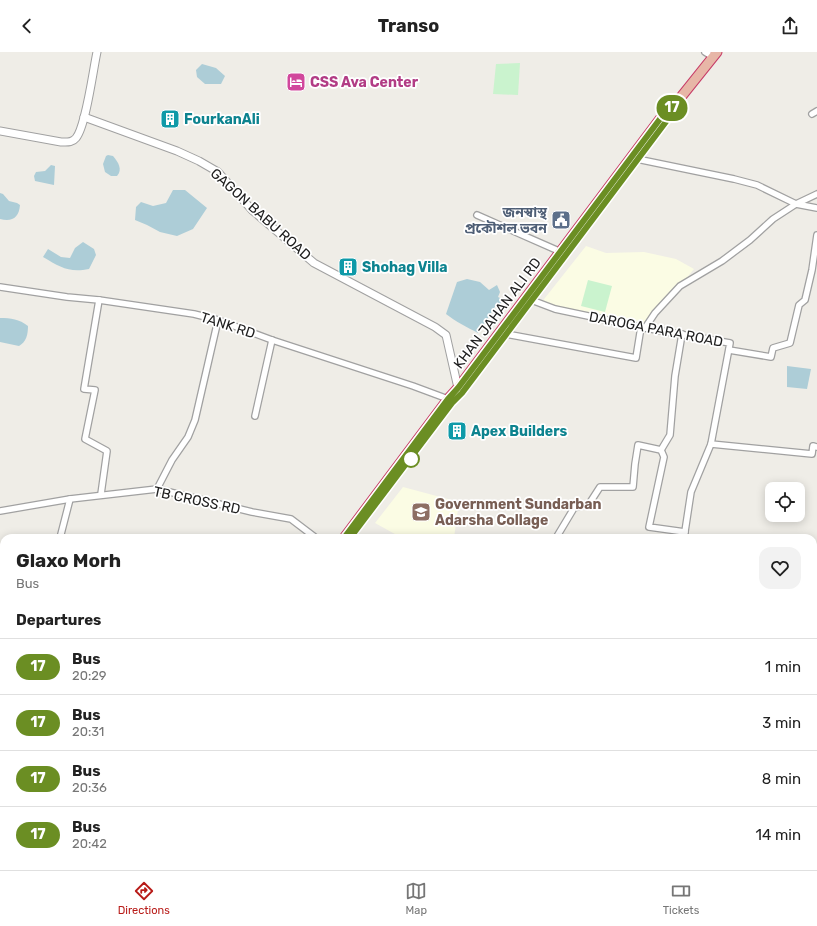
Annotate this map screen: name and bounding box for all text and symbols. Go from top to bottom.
icon: back [16,15,38,37]
text: Transo [378,15,439,37]
icon: share [779,15,801,37]
hotel icon: CSS Ava Center [285,71,307,93]
place label: CSS Ava Center [310,74,419,91]
line badge: 17 [654,95,690,121]
text: 17 [665,99,679,116]
building icon: FourkanAli [159,108,181,130]
place label: FourkanAli [184,111,260,128]
street label: GAGON BABU ROAD [207,165,314,264]
place label: জনস্বাস্থ প্রকৌশল ভবন [464,204,548,237]
public building icon: জনস্বাস্থ প্রকৌশল ভবন [550,209,572,231]
street label: KHAN JAHAN ALI RD [450,254,545,372]
building icon: Shohag Villa [337,256,359,278]
place label: Shohag Villa [362,259,448,276]
street label: DAROGA PARA ROAD [587,308,724,351]
street label: TANK RD [198,309,257,342]
building icon: Apex Builders [446,420,468,442]
place label: Apex Builders [471,423,567,440]
unlabelled marker [402,450,420,468]
map controls [765,482,805,522]
button: locate [765,482,805,522]
street label: TB CROSS RD [152,483,242,518]
place label: Government Sundarban Adarsha Collage [435,496,601,529]
school or university icon: Government Sundarban Adarsha Collage [410,501,432,523]
button: heart [759,547,801,589]
text: Glaxo Morh [16,549,121,572]
text: Bus [16,576,39,591]
text: Departures [16,611,101,629]
text: Bus [72,650,100,668]
text: 17 [31,658,45,675]
text: 1 min [765,658,801,676]
text: 20:29 [72,668,107,683]
text: Bus [72,706,100,724]
text: 17 [31,714,45,731]
text: 3 min [762,714,801,732]
text: 20:31 [72,724,104,739]
text: Bus [72,762,100,780]
text: 17 [31,770,45,787]
text: 8 min [762,770,801,788]
text: 20:36 [72,780,107,795]
text: Bus [72,818,100,836]
text: 17 [31,826,45,843]
text: 14 min [756,826,801,844]
text: 20:42 [72,836,107,851]
tab: Directions [118,880,170,917]
tab: Map [405,880,427,917]
tab: Tickets [663,880,699,917]

